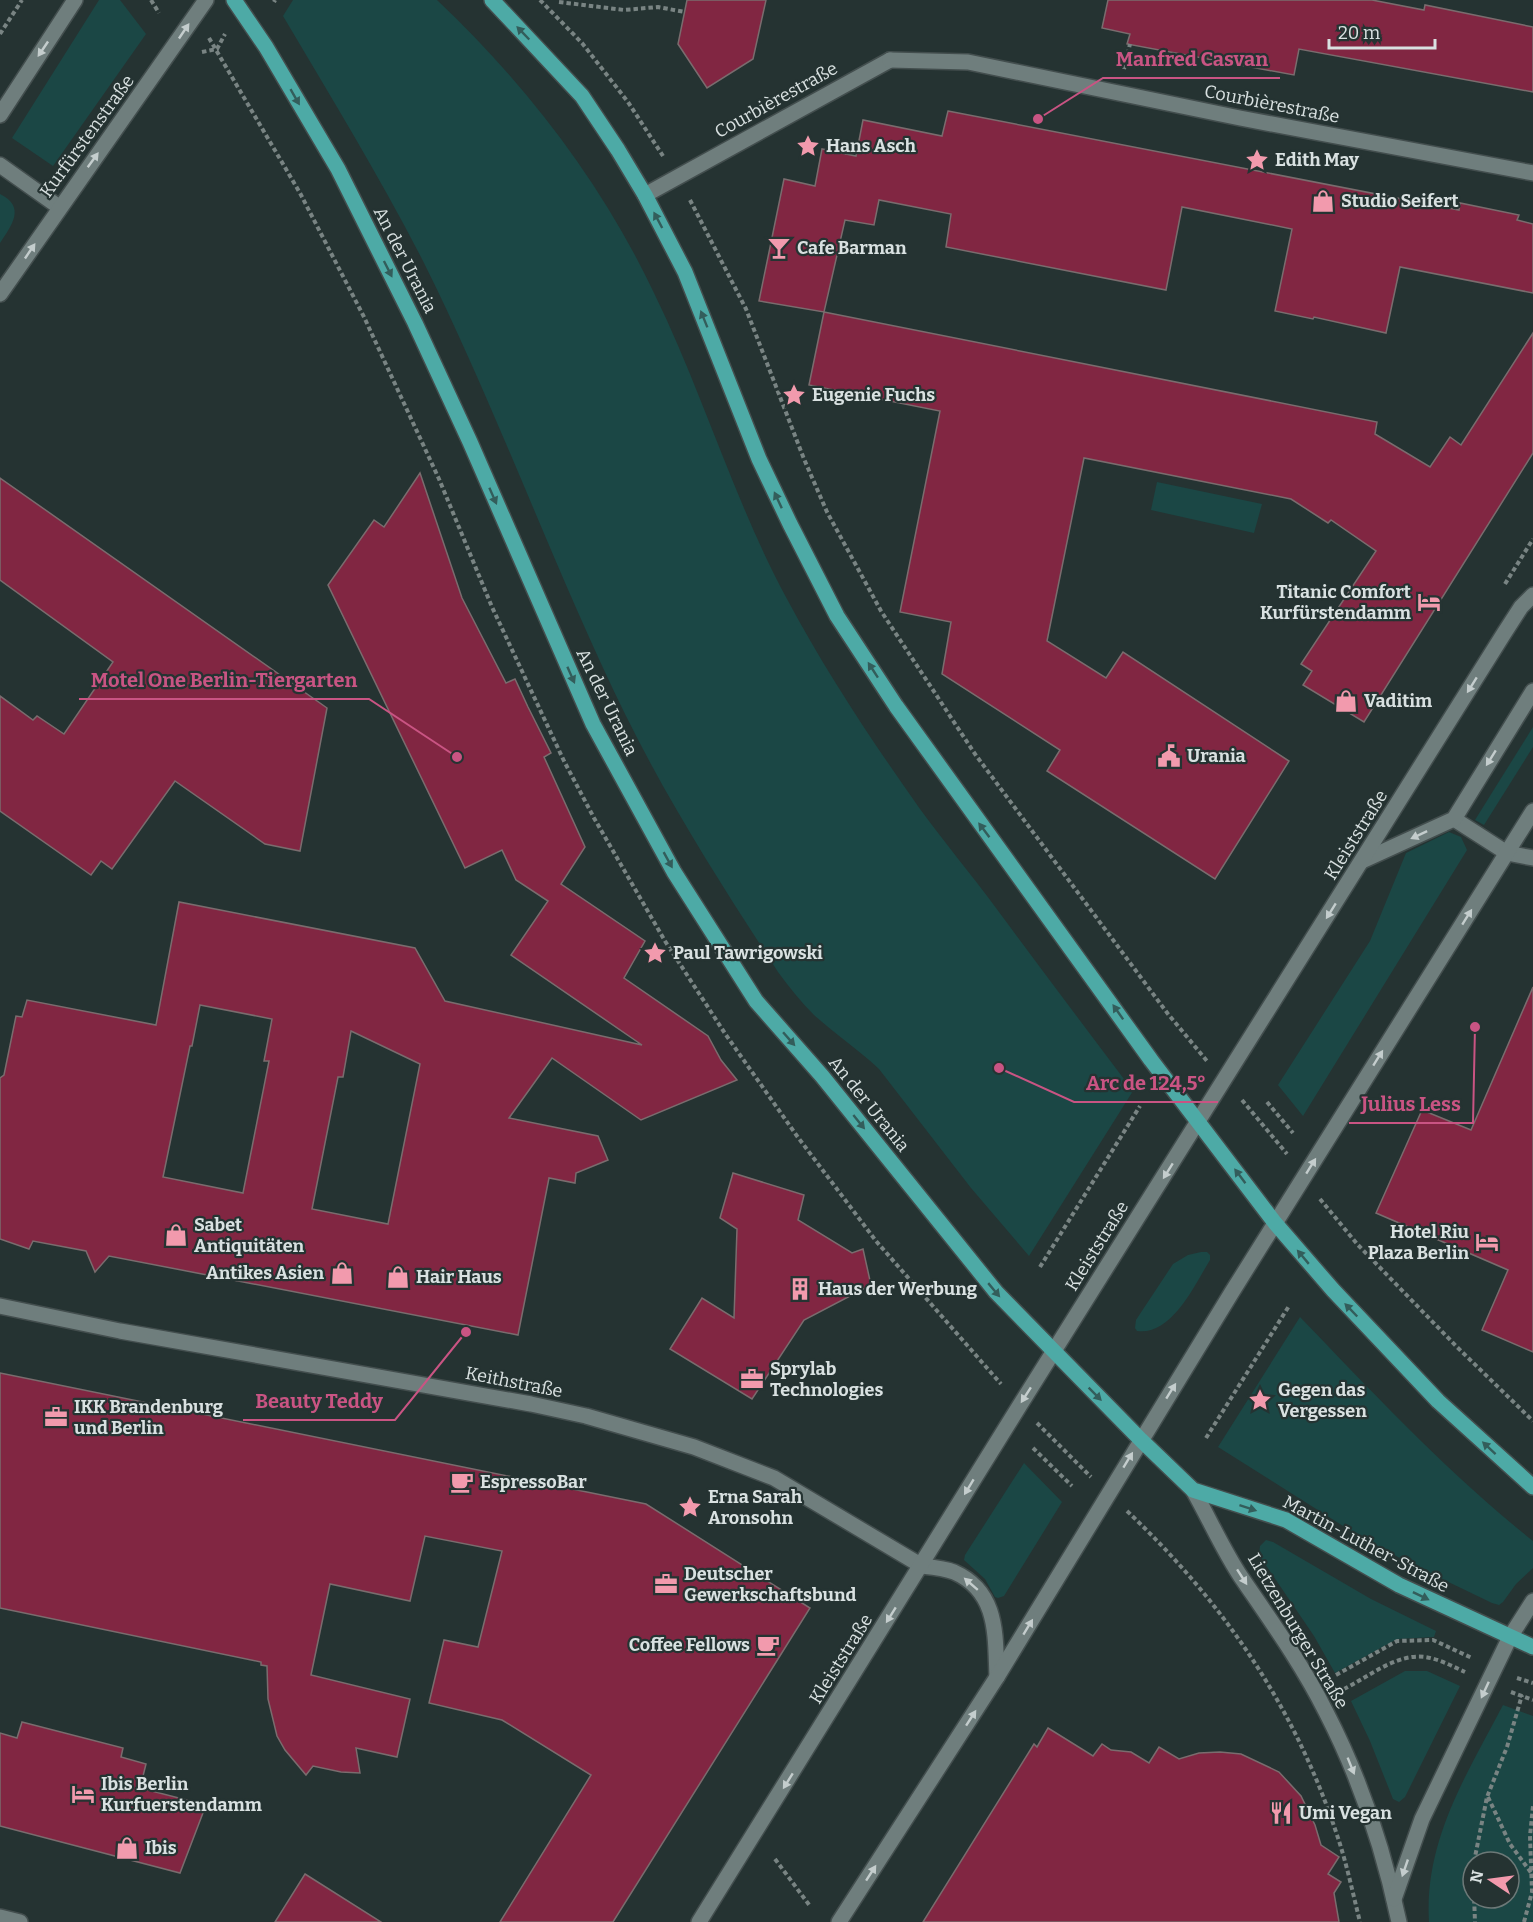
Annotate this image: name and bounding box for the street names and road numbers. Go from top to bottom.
street label: Courbièrestraße [711,57,841,143]
street label: Kurfürstenstraße [35,70,139,202]
street label: Courbièrestraße [1203,80,1341,128]
street label: An der Urania [369,203,441,317]
street label: An der Urania [572,645,642,759]
street label: Kleiststraße [1320,786,1392,884]
street label: An der Urania [824,1052,914,1156]
street label: Kleiststraße [1061,1197,1133,1295]
street label: Keithstraße [464,1362,564,1402]
street label: Martin-Luther-Straße [1279,1491,1453,1597]
street label: Lietzenburger Straße [1243,1549,1353,1713]
street label: Kleiststraße [805,1610,877,1708]

